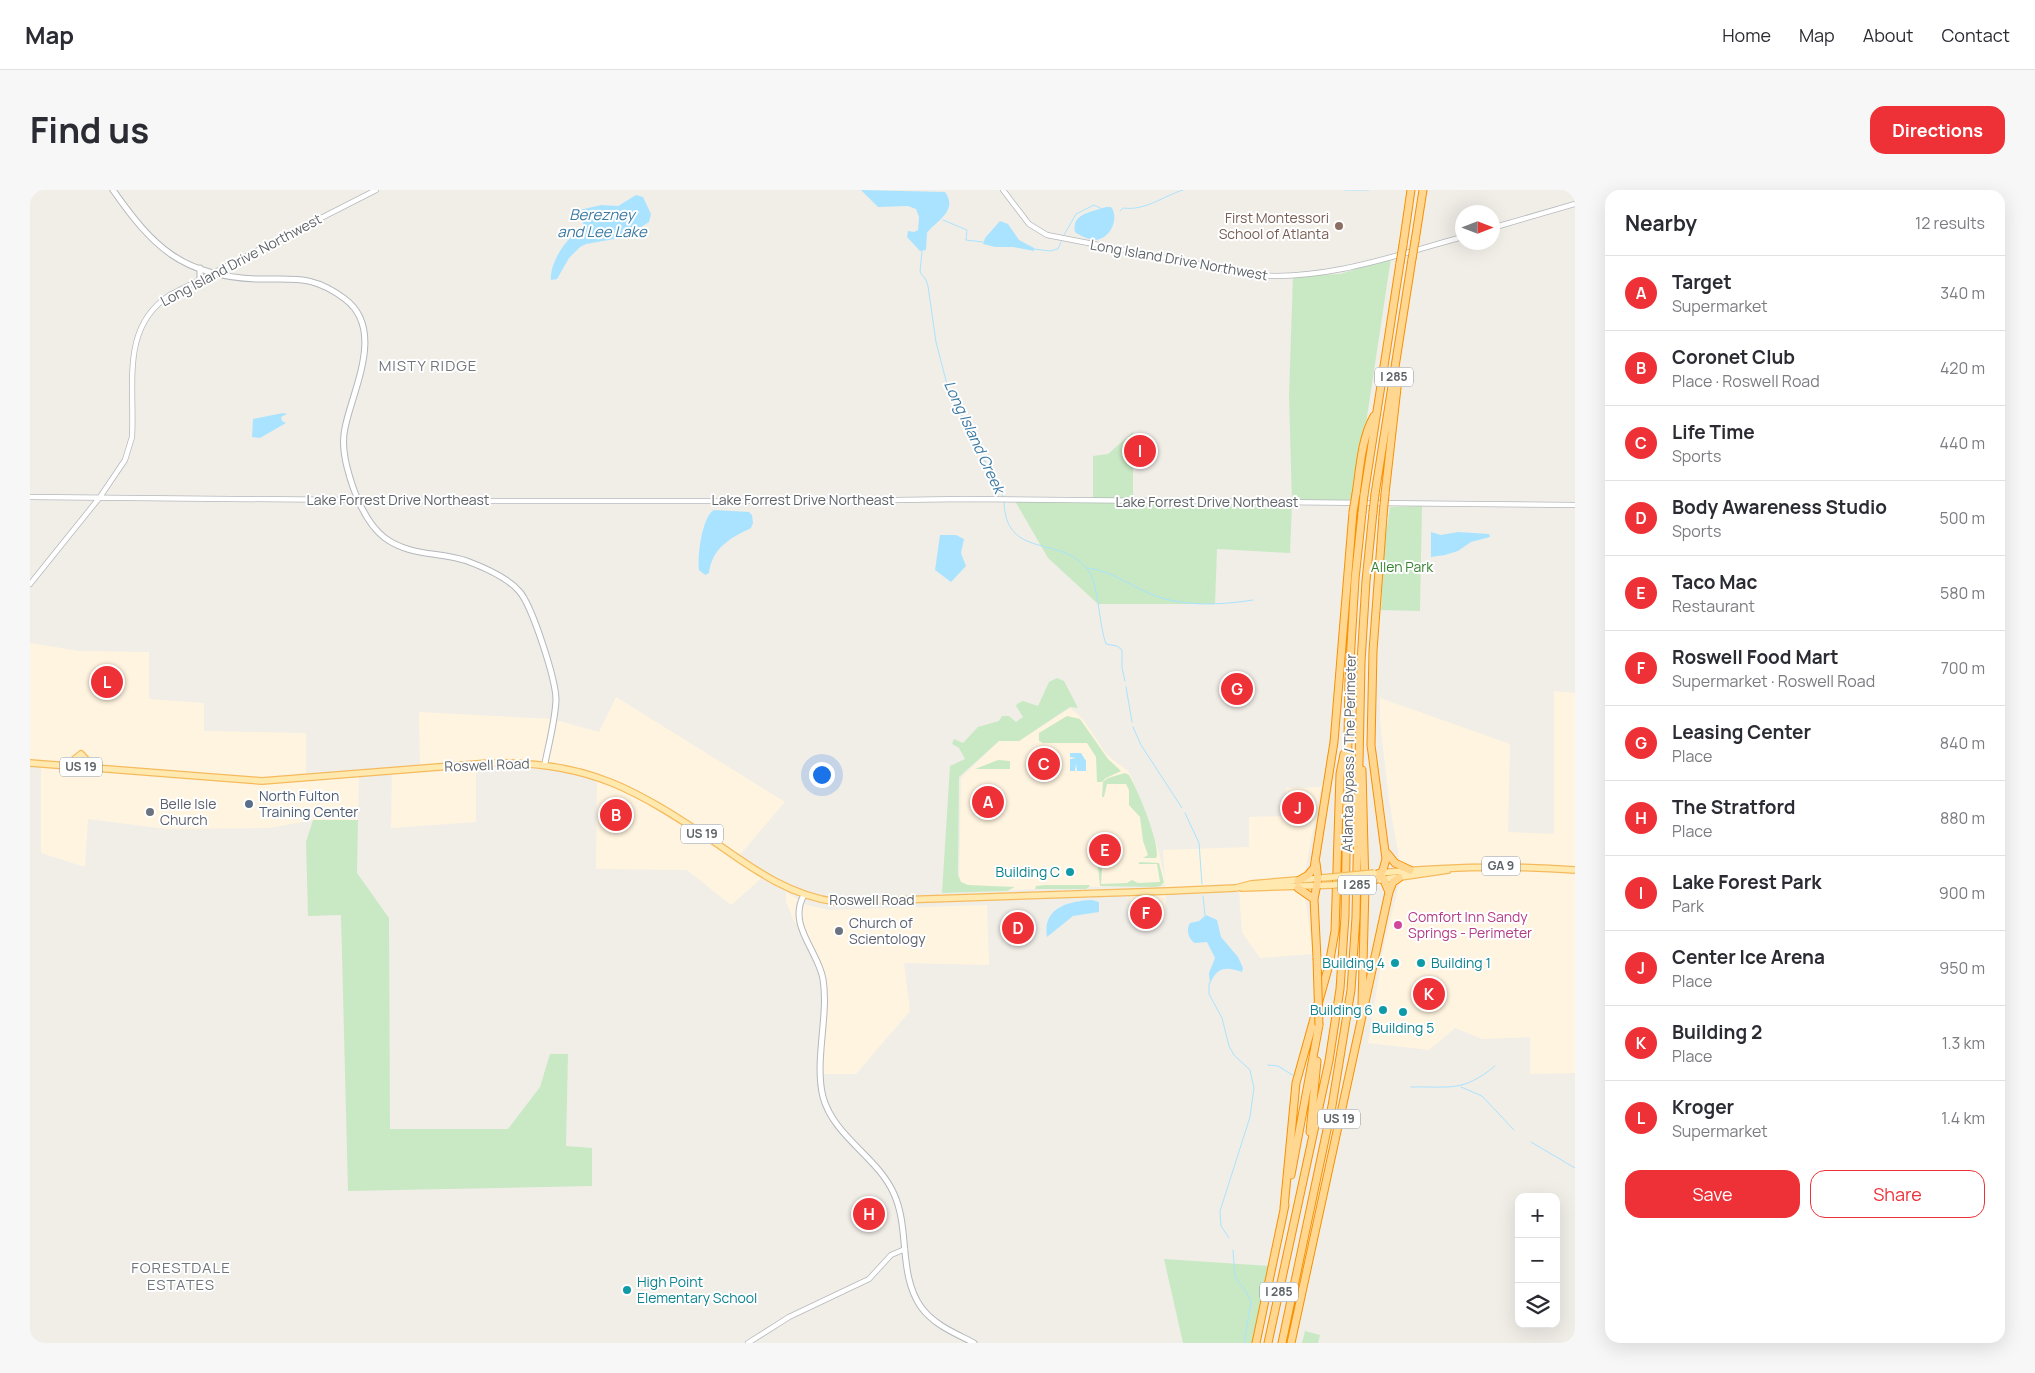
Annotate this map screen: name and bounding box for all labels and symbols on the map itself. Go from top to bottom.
water label: Berezney and Lee Lake [557,204,648,242]
north arrow [1455,205,1500,250]
place label: First Montessori School of Atlanta [1219,208,1329,243]
street label: Long Island Drive Northwest [157,209,325,310]
marker: First Montessori School of Atlanta [1333,220,1345,232]
street label: Long Island Drive Northwest [1089,235,1270,285]
district label: MISTY RIDGE [379,355,477,376]
road number: I 285 [1375,368,1413,386]
water label: Long Island Creek [939,377,1011,499]
pin: I [1124,432,1156,470]
street label: Lake Forrest Drive Northeast [307,490,490,509]
street label: Lake Forrest Drive Northeast [712,490,895,509]
street label: Lake Forrest Drive Northeast [1116,492,1299,511]
park label: Allen Park [1371,557,1434,576]
street label: Atlanta Bypass / The Perimeter [1337,654,1360,852]
pin: L [91,663,123,701]
pin: G [1221,670,1253,708]
pin: C [1028,745,1060,783]
street label: Roswell Road [444,754,530,775]
road number: US 19 [60,758,102,776]
your location [809,762,835,788]
pin: A [972,783,1004,821]
place label: North Fulton Training Center [259,786,358,821]
pin: J [1282,789,1314,827]
place label: Belle Isle Church [160,794,216,829]
pin: B [600,796,632,834]
marker: North Fulton Training Center [243,798,255,810]
marker: Belle Isle Church [144,806,156,818]
road number: US 19 [681,824,723,844]
pin: E [1089,831,1121,869]
road number: GA 9 [1482,856,1520,876]
place label: Building C [996,862,1060,881]
marker: Building C [1064,866,1076,878]
road number: I 285 [1338,876,1376,894]
street label: Roswell Road [829,890,915,909]
pin: F [1130,894,1162,932]
place label: Comfort Inn Sandy Springs - Perimeter [1408,907,1532,942]
pin: D [1002,909,1034,947]
place label: Church of Scientology [849,913,926,948]
marker: Comfort Inn Sandy Springs - Perimeter [1392,919,1404,931]
marker: Church of Scientology [833,925,845,937]
place label: Building 4 [1322,953,1385,972]
place label: Building 1 [1431,953,1491,972]
marker: Building 4 [1389,957,1401,969]
marker: Building 1 [1415,957,1427,969]
pin: K [1413,975,1445,1013]
place label: Building 6 [1310,1000,1373,1019]
marker: Building 6 [1377,1004,1389,1016]
marker: Building 5 [1397,1006,1409,1018]
place label: Building 5 [1372,1018,1434,1037]
road number: US 19 [1318,1110,1360,1129]
pin: H [853,1195,885,1233]
district label: FORESTDALE ESTATES [131,1257,231,1295]
place label: High Point Elementary School [637,1272,757,1307]
road number: I 285 [1260,1282,1298,1302]
marker: High Point Elementary School [621,1284,633,1296]

